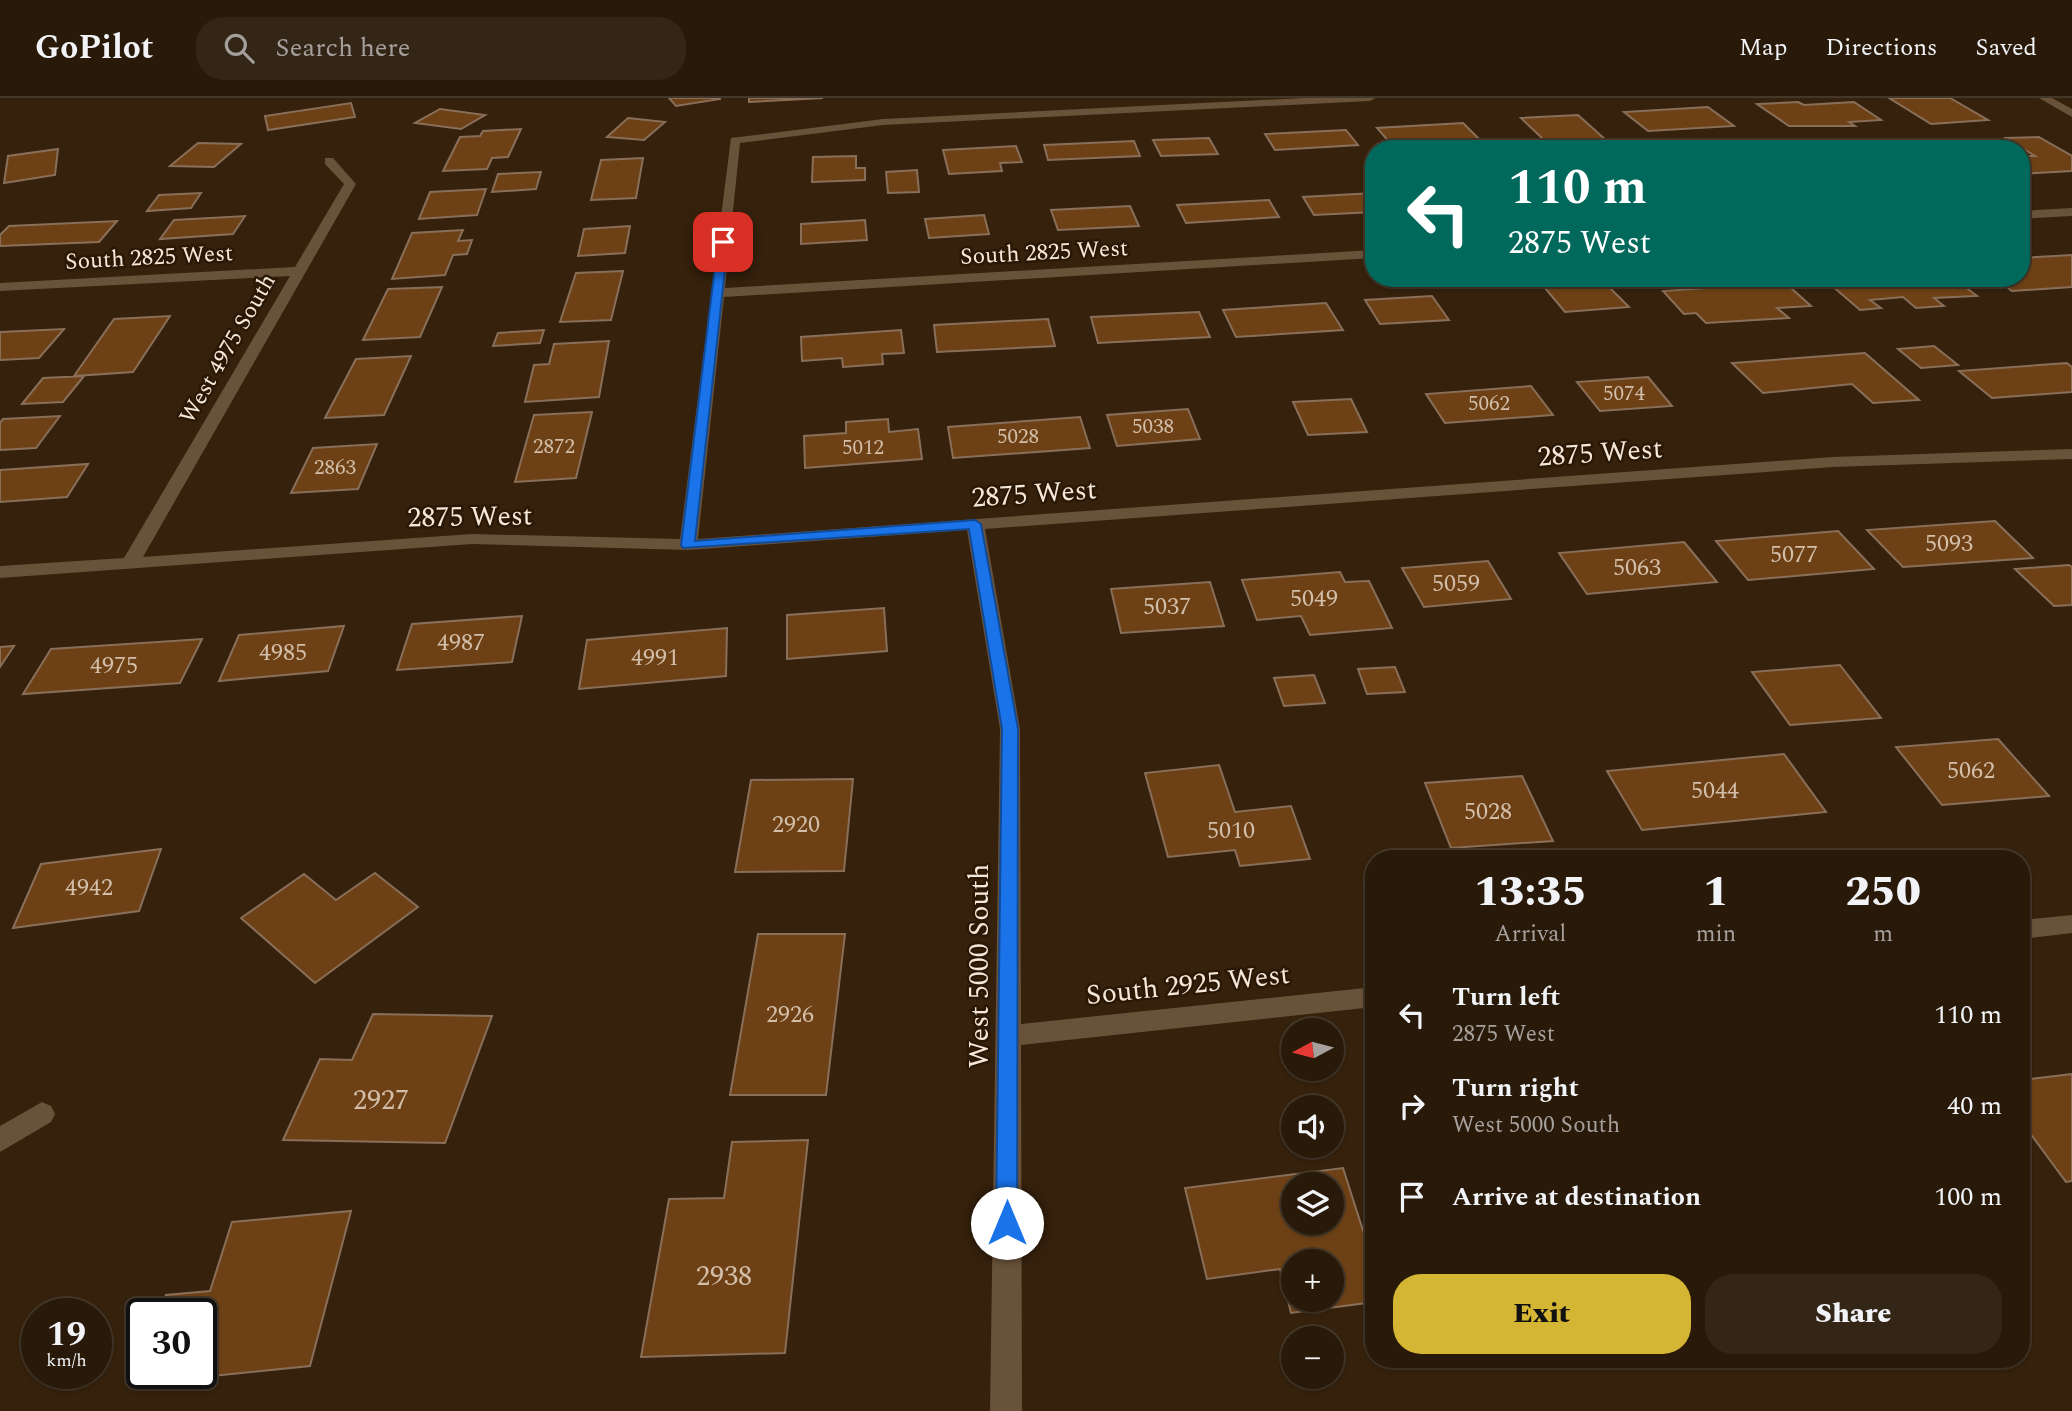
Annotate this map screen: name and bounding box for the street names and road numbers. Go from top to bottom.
street label: South 2825 West [959,231,1129,275]
street label: South 2825 West [64,236,234,280]
street label: West 4975 South [171,267,285,431]
street label: 2875 West [1536,427,1664,479]
street label: 2875 West [970,468,1098,520]
street label: 2875 West [407,494,533,540]
street label: West 5000 South [958,864,1001,1068]
street label: South 2925 West [1084,953,1292,1017]

